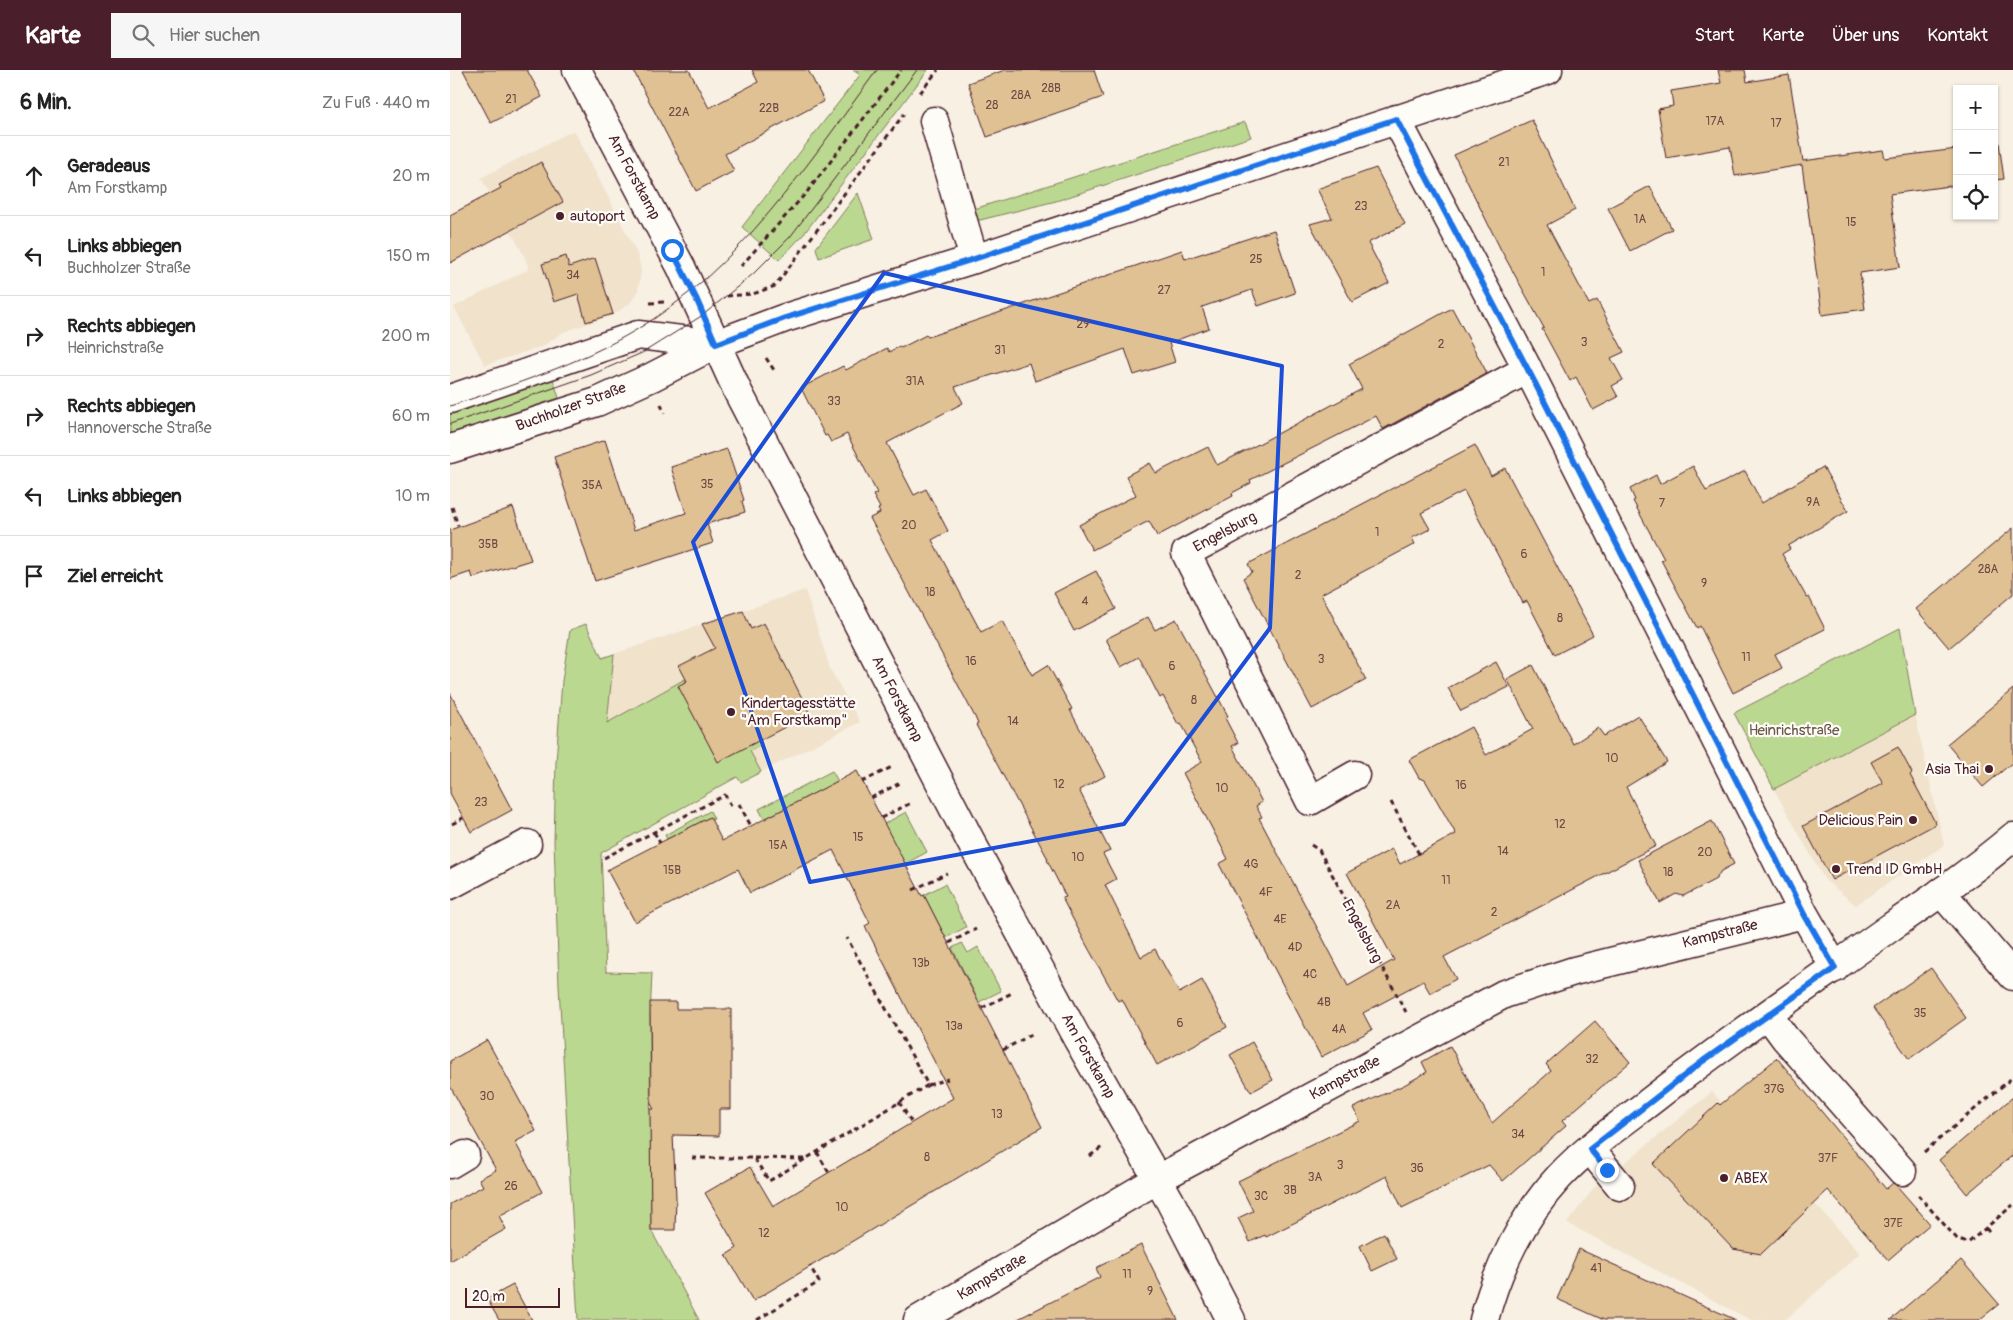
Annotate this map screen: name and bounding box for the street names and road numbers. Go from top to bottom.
street label: Am Forstkamp [604,131,664,223]
street label: Buchholzer Straße [513,378,629,436]
street label: Engelsburg [1190,507,1260,557]
street label: Am Forstkamp [867,653,927,745]
street label: Engelsburg [1337,896,1387,966]
street label: Kampstraße [1680,915,1760,953]
street label: Am Forstkamp [1057,1010,1119,1102]
street label: Kampstraße [1307,1051,1384,1104]
street label: Kampstraße [954,1249,1031,1304]

